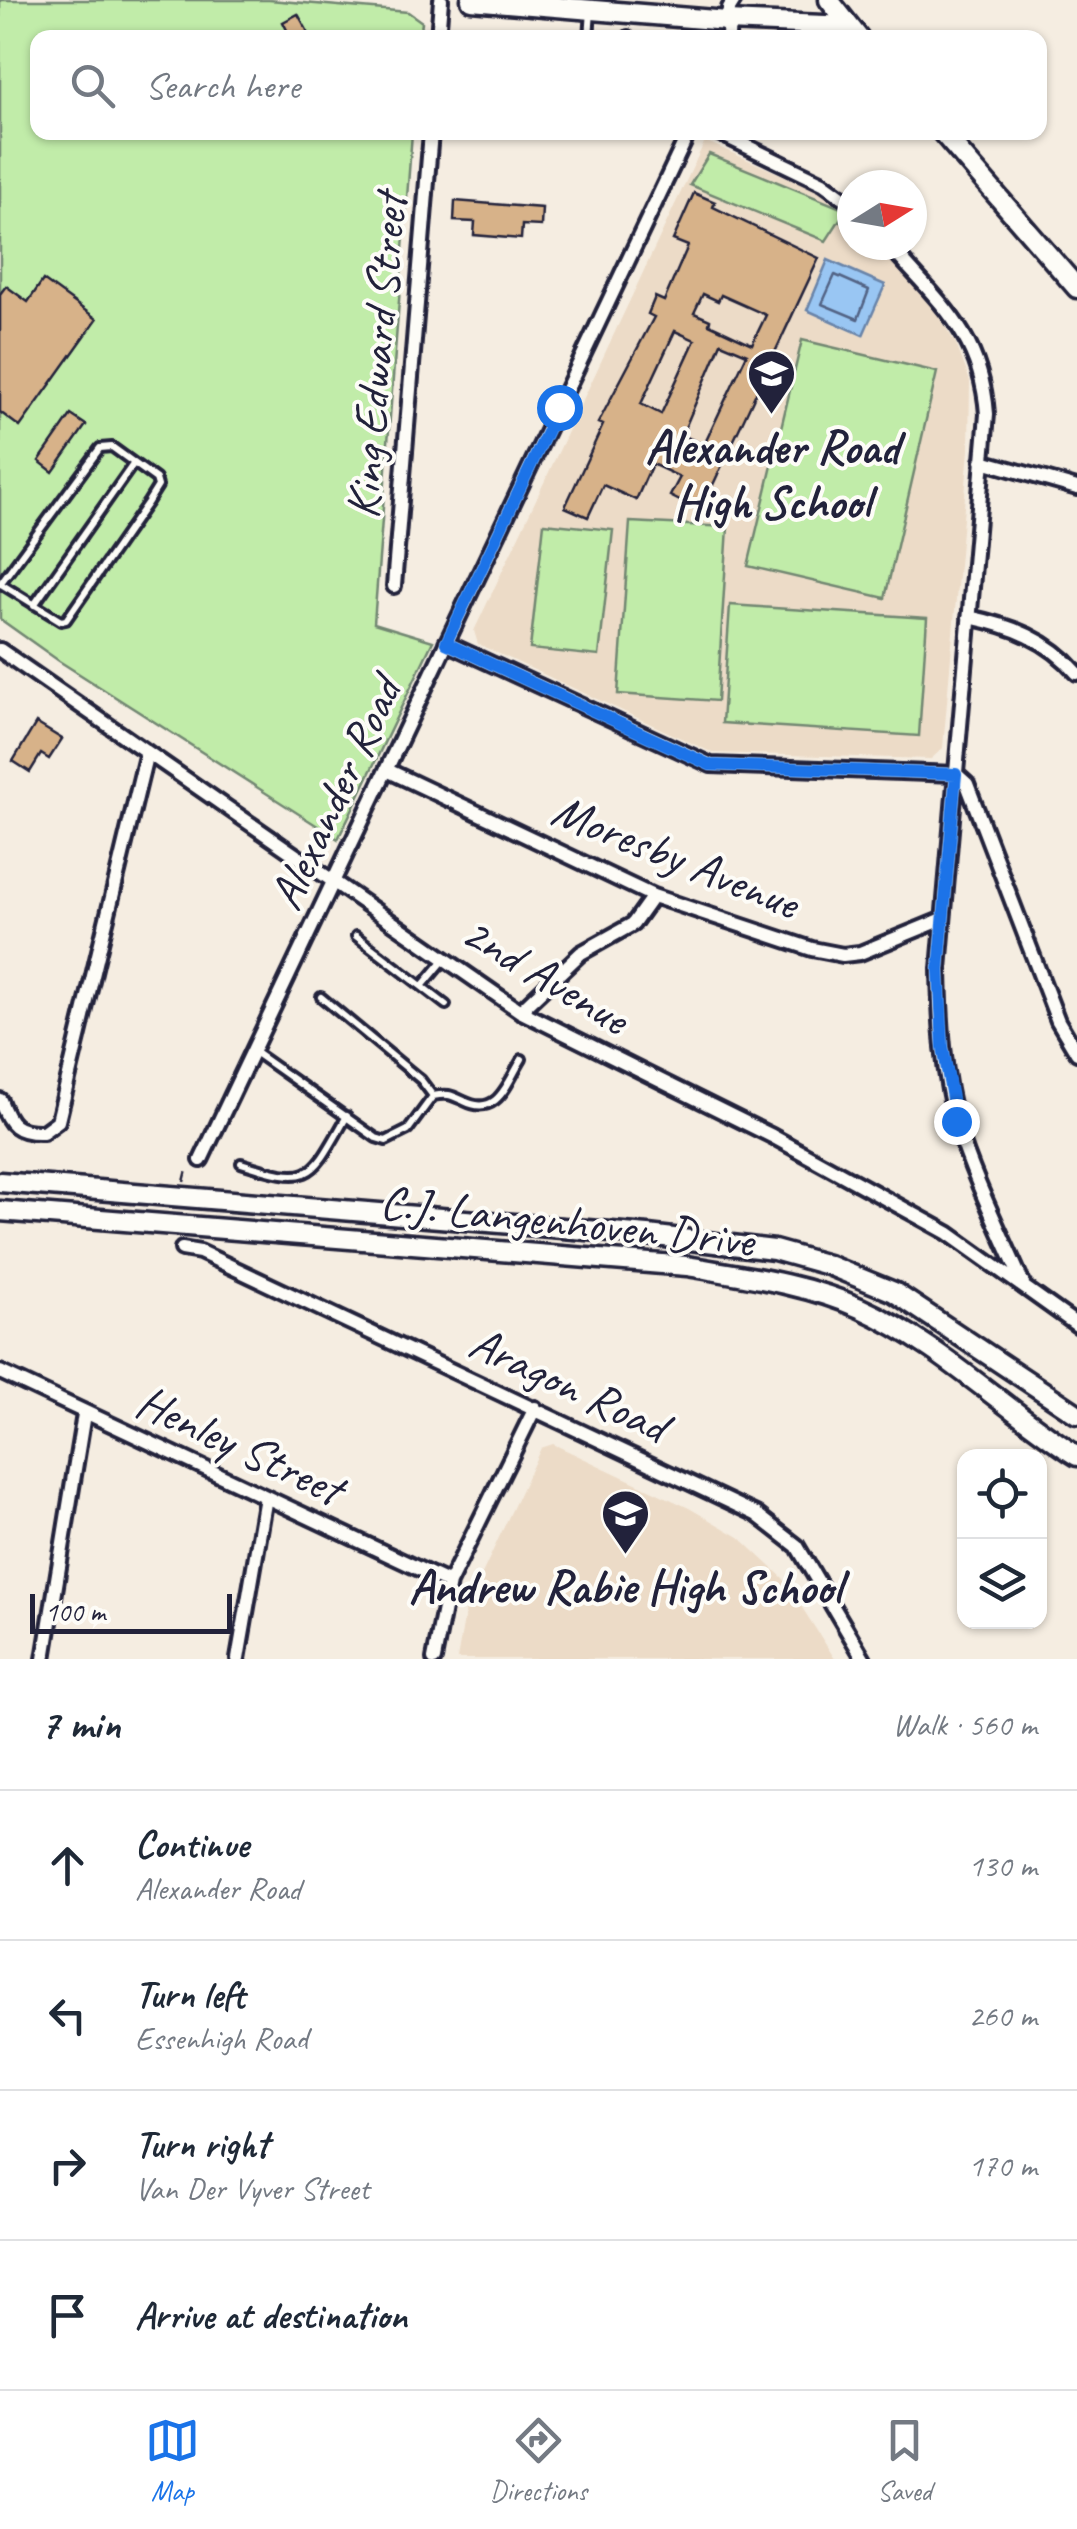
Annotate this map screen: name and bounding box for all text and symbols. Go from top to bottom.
search box [30,30,1047,140]
icon: search [65,58,120,113]
text: Search here [145,62,300,109]
north arrow [837,170,927,260]
street label: King Edward Street [332,185,421,521]
school or university icon: Alexander Road High School [746,348,798,416]
route start [537,385,583,431]
place label: Alexander Road High School [645,417,906,532]
street label: Alexander Road [255,662,417,919]
street label: Moresby Avenue [544,779,811,934]
street label: 2nd Avenue [451,902,643,1050]
route end [934,1099,980,1145]
street label: C.J. Langenhoven Drive [377,1172,760,1271]
street label: Aragon Road [460,1312,683,1459]
street label: Henley Street [127,1371,358,1521]
map controls [957,1449,1047,1629]
button: locate [957,1449,1047,1539]
school or university icon: Andrew Rabie High School [599,1488,651,1556]
button: layers [957,1539,1047,1629]
place label: Andrew Rabie High School [409,1557,851,1617]
scale bar [30,1589,232,1634]
text: 100 m [45,1594,105,1629]
text: 7 min [40,1698,120,1751]
text: Walk · 560 m [893,1704,1037,1745]
text: Continue [135,1821,249,1868]
icon: ahead [40,1838,95,1893]
text: 130 m [968,1845,1037,1886]
text: Alexander Road [135,1868,301,1909]
text: Turn left [135,1971,245,2018]
icon: left [40,1988,95,2043]
text: 260 m [968,1995,1037,2036]
text: Essenhigh Road [135,2018,308,2059]
text: Turn right [135,2121,269,2168]
icon: right [40,2138,95,2193]
text: 170 m [968,2145,1037,2186]
text: Van Der Vyver Street [135,2168,369,2209]
icon: arrive [40,2288,95,2343]
text: Arrive at destination [135,2292,407,2339]
tab: Map [145,2413,200,2508]
tab: Directions [490,2413,587,2508]
tab: Saved [877,2413,932,2508]

